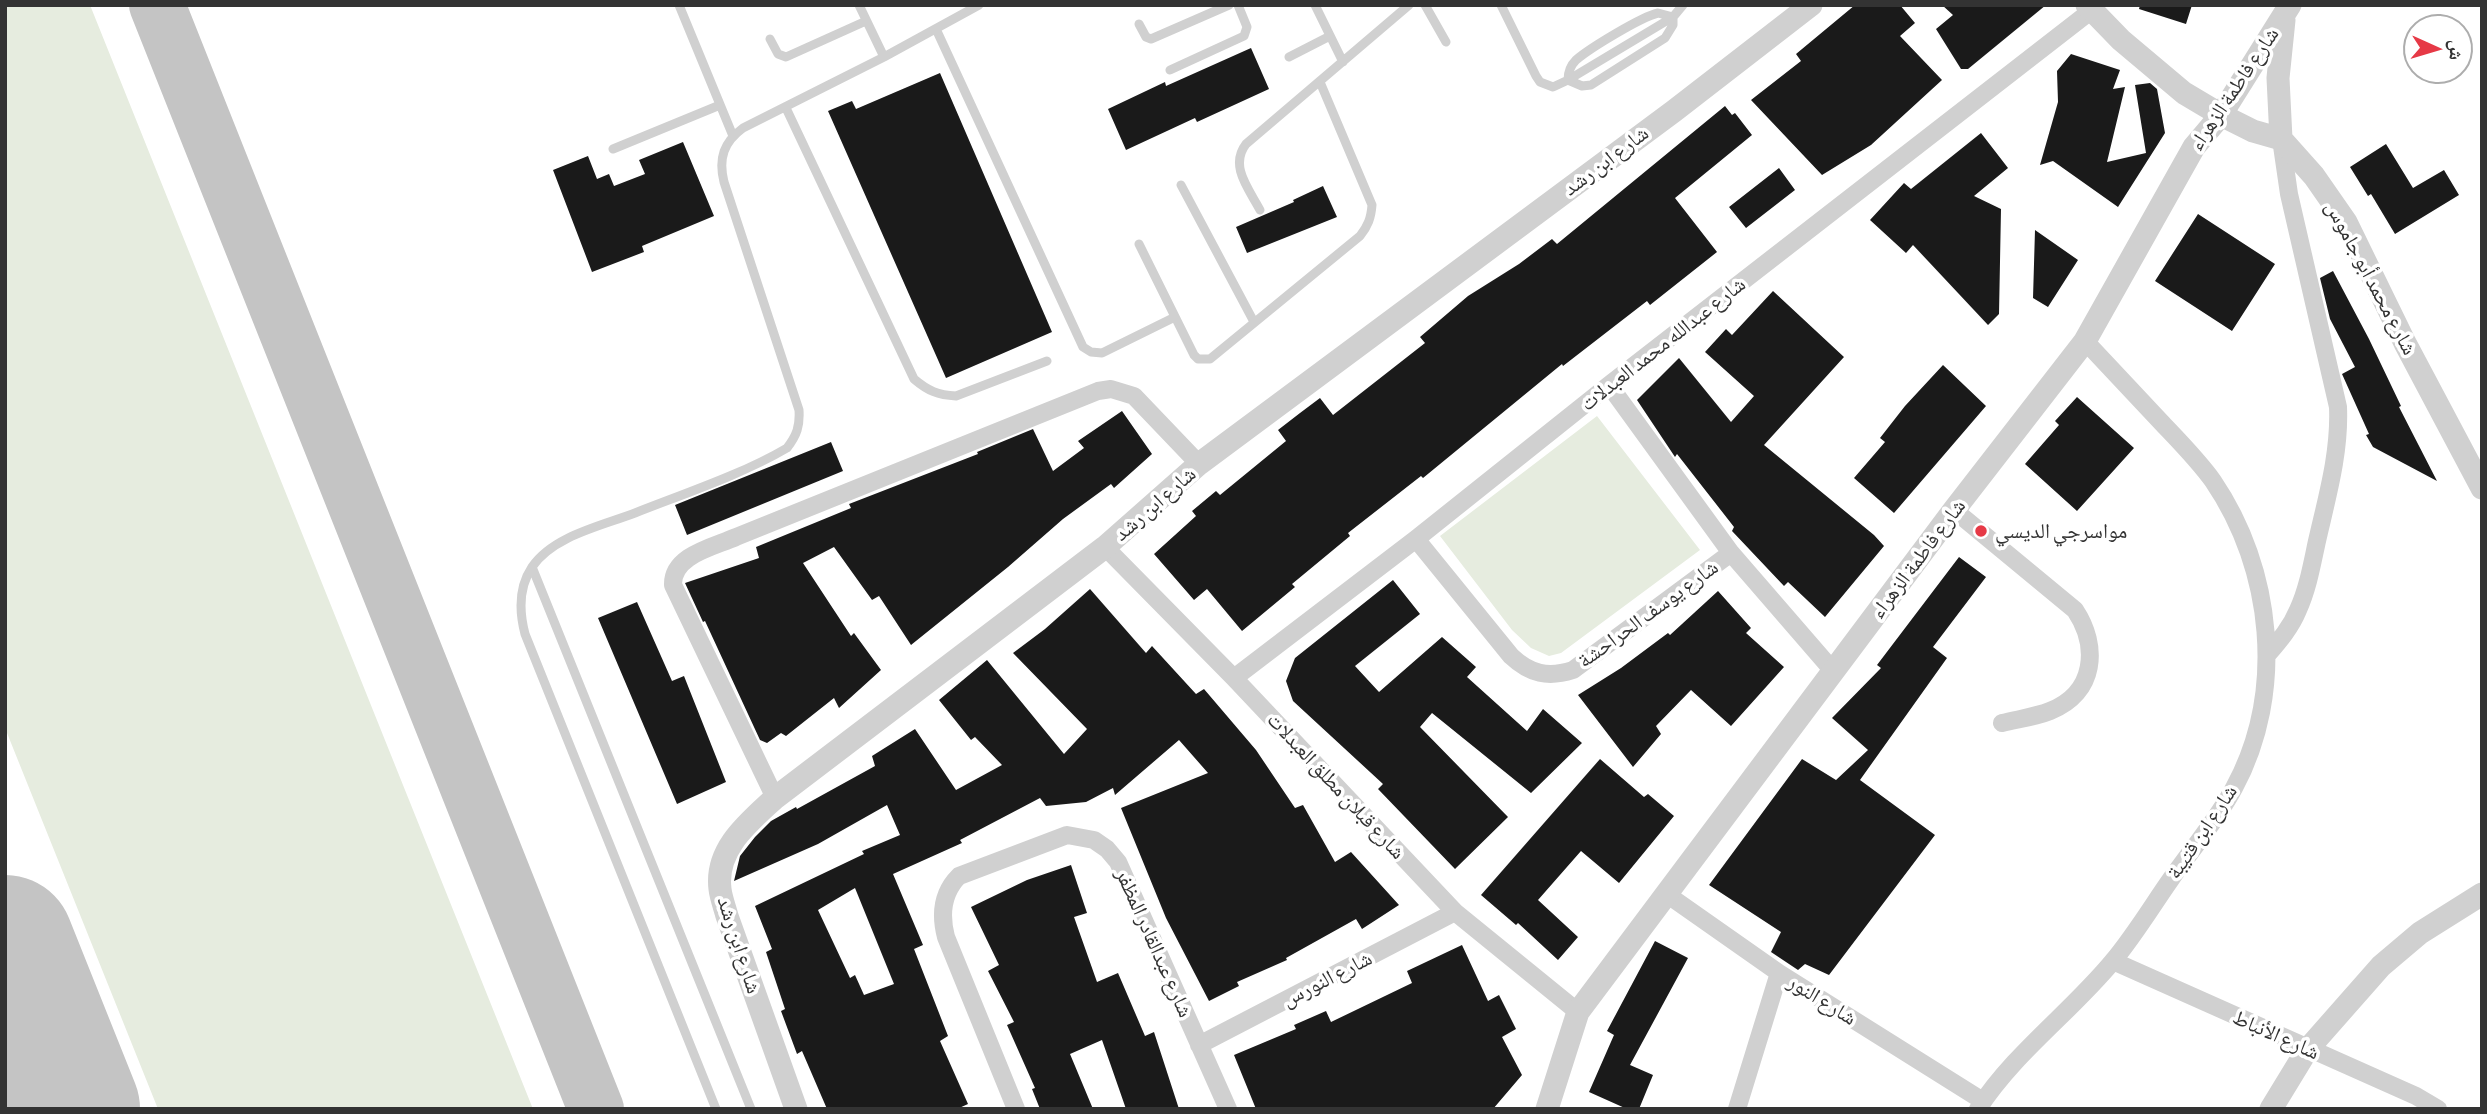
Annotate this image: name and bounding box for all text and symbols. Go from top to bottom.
north arrow [2403,14,2473,84]
street label: شارع فاطمة الزهراء [2184,23,2284,155]
text: ش [2445,39,2469,61]
street label: شارع ابن رشد [1558,121,1654,201]
street label: شارع محمد أبو جاموس [2320,197,2422,359]
street label: شارع عبدالله محمد العبدلات [1575,272,1751,416]
street label: شارع ابن رشد [1109,461,1201,547]
street label: شارع فاطمة الزهراء [1865,494,1971,624]
place label: مواسرجي الديسي [1995,518,2127,544]
marker: مواسرجي الديسي [1973,523,1989,539]
street label: شارع يوسف الحراحشة [1573,555,1723,673]
street label: شارع قبلان مطلق العبدلات [1262,707,1410,865]
street label: شارع ابن قتيبة [2161,780,2243,884]
street label: شارع عبدالقادر المظفر [1110,865,1198,1021]
street label: شارع ابن رشد [711,893,767,997]
street label: شارع النورس [1278,946,1376,1012]
street label: شارع النور [1783,969,1861,1031]
street label: شارع الأنباط [2229,1005,2323,1065]

